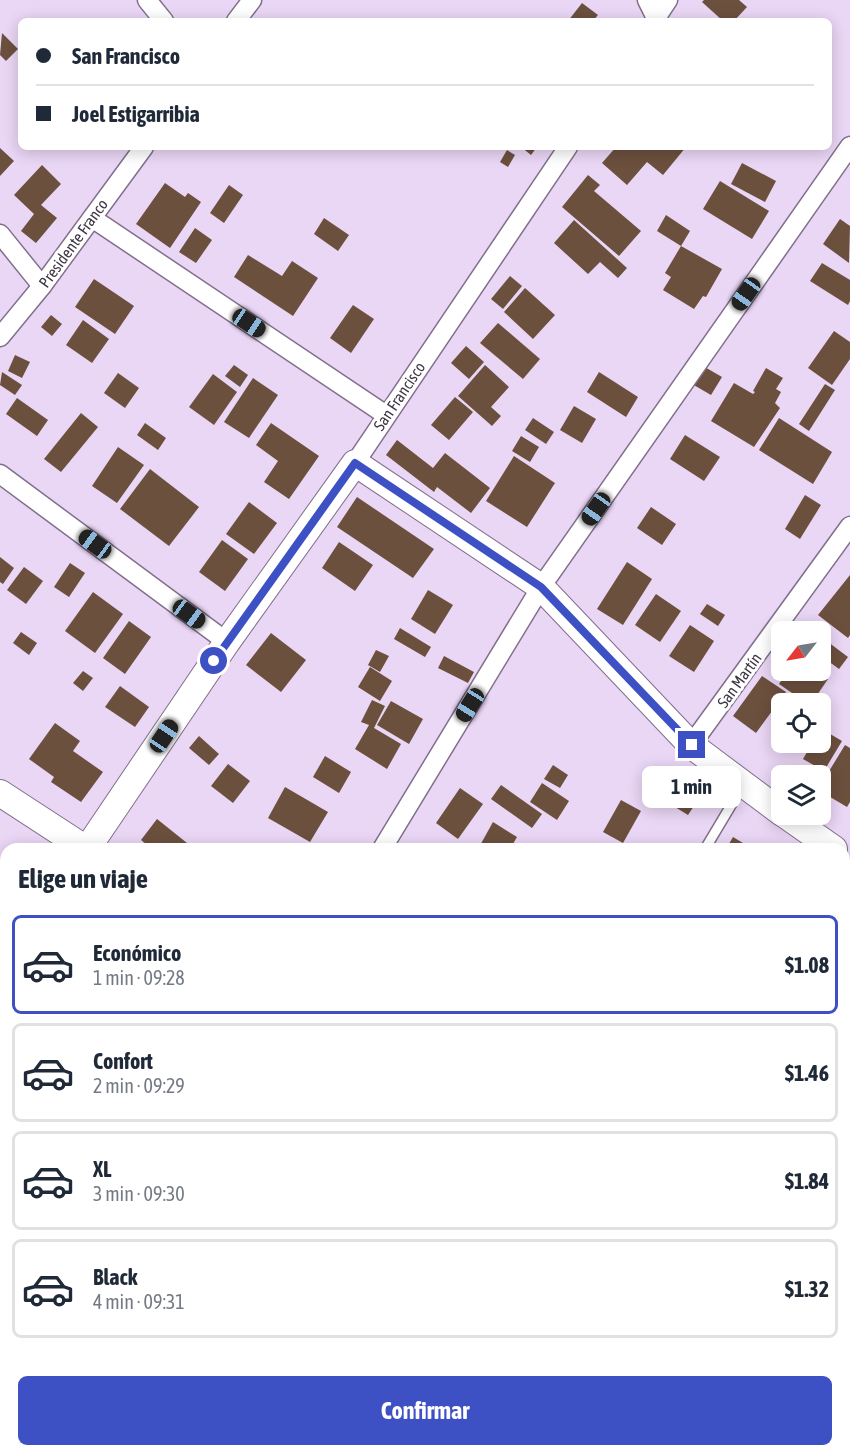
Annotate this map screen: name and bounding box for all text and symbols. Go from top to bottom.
text: San Francisco [72,43,180,69]
text: Joel Estigarribia [72,101,200,127]
street label: Presidente Franco [35,195,111,291]
car [728,274,764,314]
car [229,305,269,341]
street label: San Francisco [370,358,428,434]
car [578,489,614,529]
car [75,526,115,562]
car [169,596,209,632]
north arrow [771,621,831,681]
map controls [771,621,831,825]
route start [200,647,227,674]
street label: San Martín [713,649,765,711]
car [453,685,487,725]
button: locate [771,693,831,753]
car [146,716,182,756]
route end [678,731,705,758]
button: layers [771,765,831,825]
callout: 1 min [642,766,742,808]
text: 1 min [671,775,712,798]
text: Elige un viaje [18,863,148,894]
icon: car [21,938,75,992]
text: Económico [93,940,181,966]
text: $1.08 [785,952,829,978]
text: 1 min · 09:28 [93,966,185,989]
icon: car [21,1046,75,1100]
text: Confort [93,1048,153,1074]
text: $1.46 [785,1060,829,1086]
text: 2 min · 09:29 [93,1074,185,1097]
icon: car [21,1154,75,1208]
text: XL [93,1156,111,1182]
text: $1.84 [785,1168,829,1194]
text: 3 min · 09:30 [93,1182,185,1205]
icon: car [21,1262,75,1316]
text: Black [93,1264,137,1290]
text: $1.32 [785,1276,829,1302]
text: 4 min · 09:31 [93,1290,185,1313]
button: Confirmar [18,1376,832,1445]

